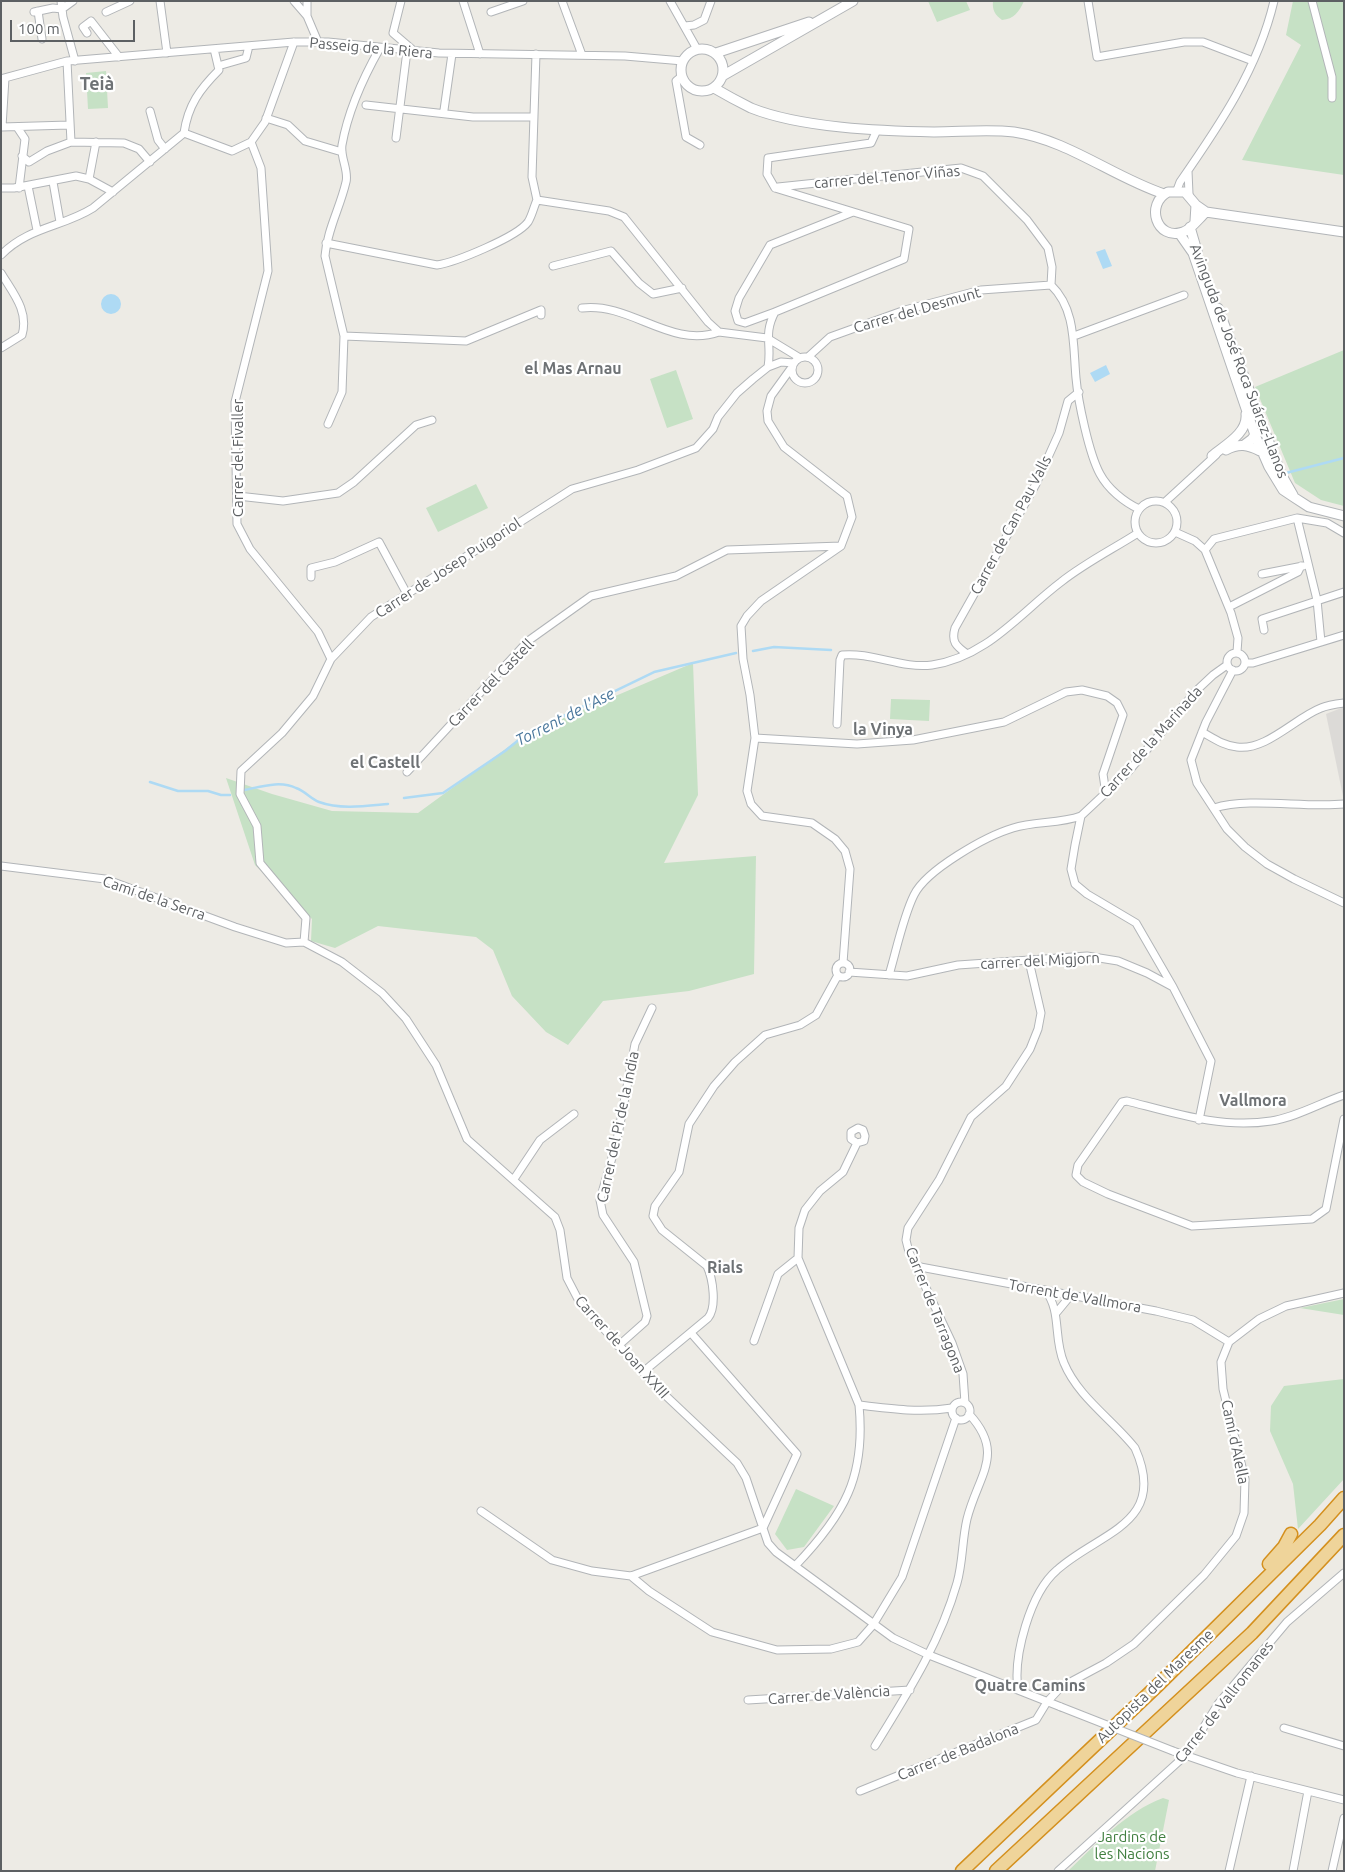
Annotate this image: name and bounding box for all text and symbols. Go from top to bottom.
scale bar [12,10,138,42]
text: 100 m [18,20,60,37]
street label: Passeig de la Riera [309,34,433,62]
district label: Teià [80,73,114,95]
street label: carrer del Tenor Viñas [813,162,961,192]
street label: Avinguda de José Roca Suárez-Llanos [1186,241,1292,481]
street label: Carrer del Desmunt [851,283,983,337]
district label: el Mas Arnau [524,359,622,379]
street label: Carrer del Fivaller [229,399,247,517]
street label: Carrer de Can Pau Valls [967,452,1055,598]
street label: Carrer de Josep Puigoriol [372,514,524,622]
street label: Carrer del Castell [444,635,538,731]
street label: Carrer de la Marinada [1096,682,1206,802]
water label: Torrent de l'Ase [512,684,618,750]
district label: la Vinya [853,720,913,740]
district label: el Castell [350,753,420,773]
street label: Camí de la Serra [100,872,208,924]
street label: carrer del Migjorn [980,949,1100,973]
street label: Carrer del Pi de la Índia [593,1050,643,1204]
district label: Vallmora [1219,1091,1287,1111]
street label: Carrer de Tarragona [901,1244,969,1376]
district label: Rials [707,1258,743,1278]
street label: Torrent de Vallmora [1007,1275,1143,1317]
street label: Carrer de Joan XXIII [571,1292,673,1402]
street label: Camí d'Alella [1217,1398,1253,1486]
street label: Autopista del Maresme [1093,1625,1217,1747]
street label: Carrer de Vallromanes [1171,1638,1277,1766]
district label: Quatre Camins [974,1676,1086,1696]
street label: Carrer de València [767,1682,891,1708]
street label: Carrer de Badalona [895,1720,1021,1784]
park label: Jardins de les Nacions [1094,1828,1170,1863]

